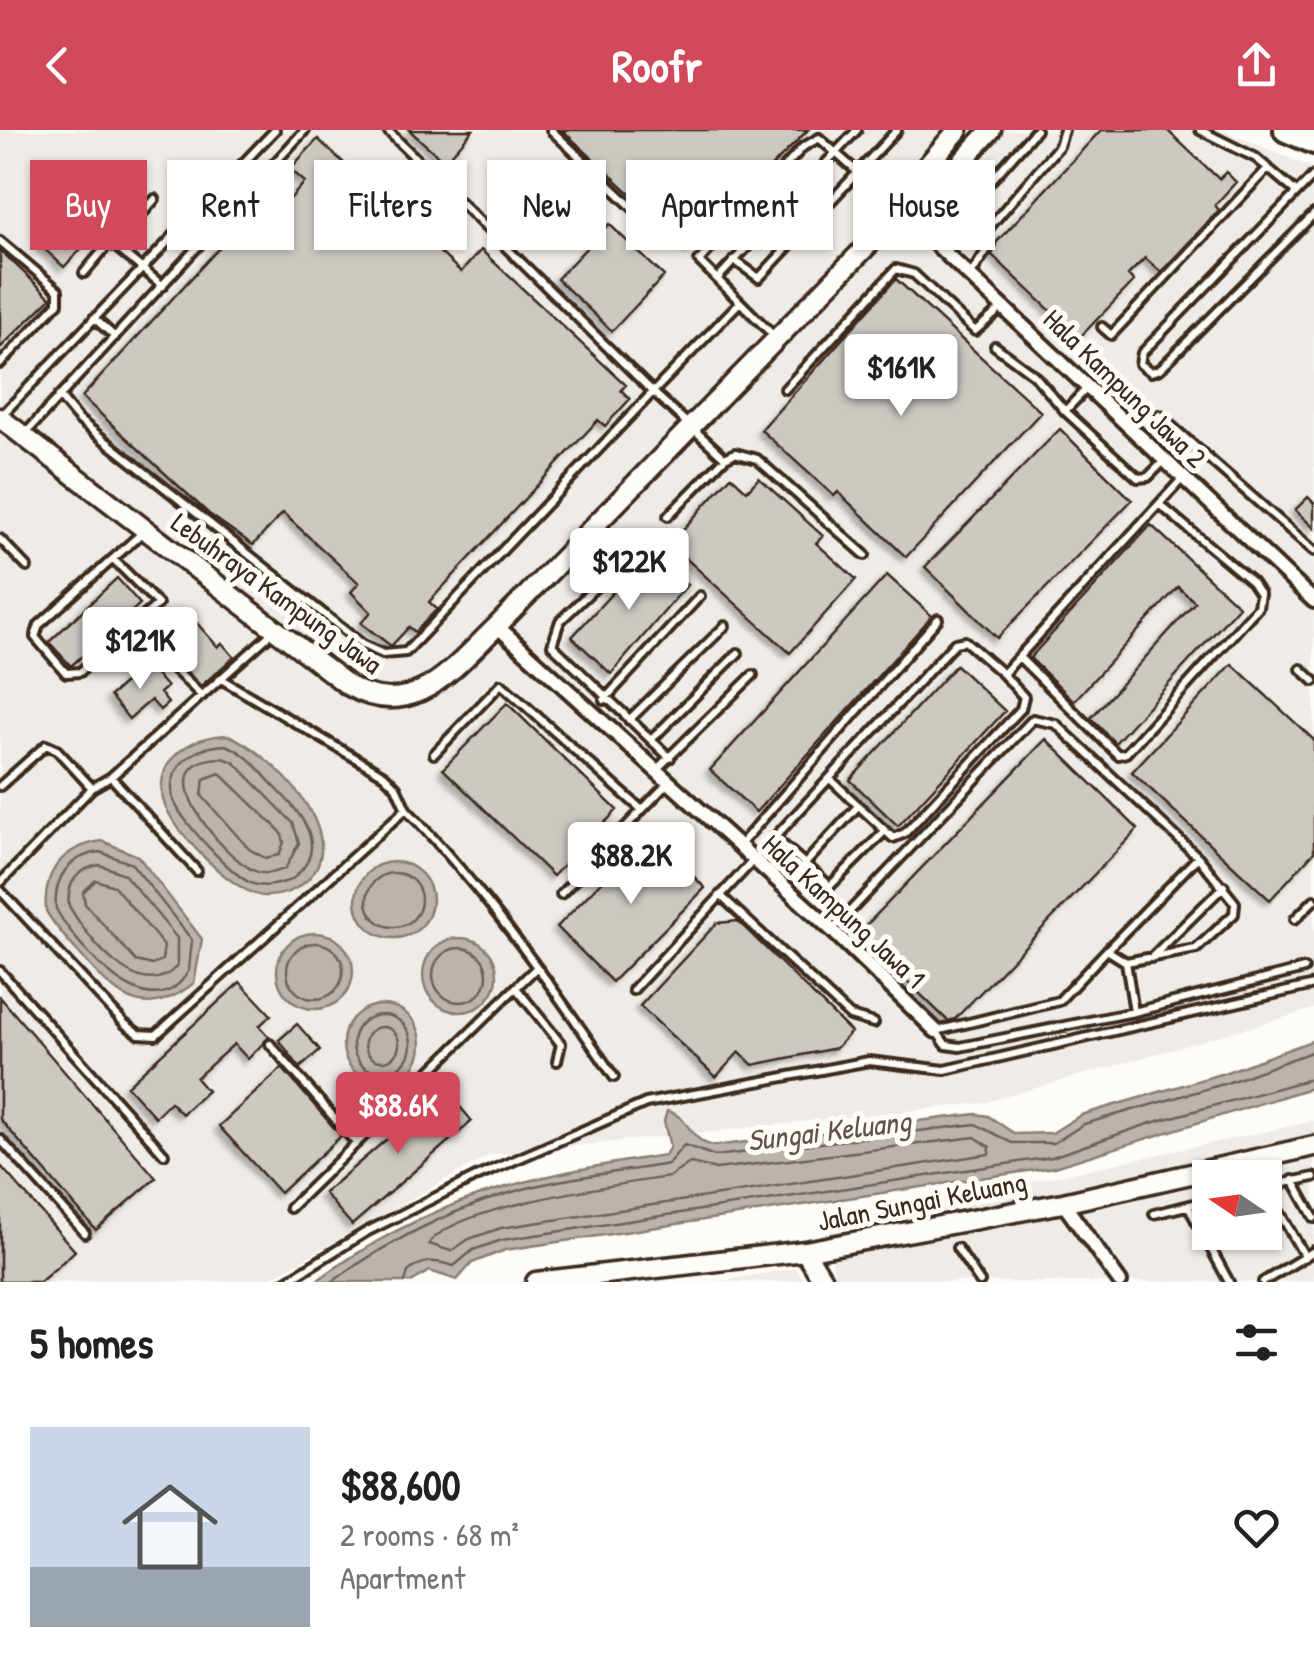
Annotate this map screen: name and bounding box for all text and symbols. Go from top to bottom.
text: Roofr [612,35,702,96]
icon: back [30,38,85,93]
icon: share [1229,38,1284,93]
chip: Buy [30,160,147,250]
chip: Rent [167,160,294,250]
chip: Filters [314,160,467,250]
chip: New [487,160,606,250]
chip: Apartment [626,160,833,250]
chip: House [853,160,995,250]
street label: Hala Kampung Jawa 2 [1035,300,1215,476]
pin: $161K [831,334,971,419]
text: $161K [867,345,935,388]
street label: Lebuhraya Kampung Jawa [164,504,390,682]
pin: $122K [559,528,699,613]
text: $122K [592,539,666,582]
pin: $121K [70,607,210,692]
text: $121K [104,618,176,661]
pin: $88.2K [550,822,712,907]
street label: Hala Kampung Jawa 1 [754,825,934,997]
text: $88.2K [590,833,672,876]
pin: $88.6K [317,1072,479,1157]
text: $88.6K [358,1083,438,1126]
water label: Sungai Keluang [745,1100,915,1161]
north arrow [1192,1160,1282,1250]
map controls [1192,1160,1282,1250]
street label: Jalan Sungai Keluang [814,1162,1030,1240]
text: 5 homes [30,1314,153,1371]
icon: filters [1229,1315,1284,1370]
text: $88,600 [340,1456,461,1513]
icon: home [110,1467,230,1587]
icon: heart [1229,1500,1284,1555]
text: 2 rooms · 68 m² [340,1513,519,1556]
text: Apartment [340,1556,465,1599]

